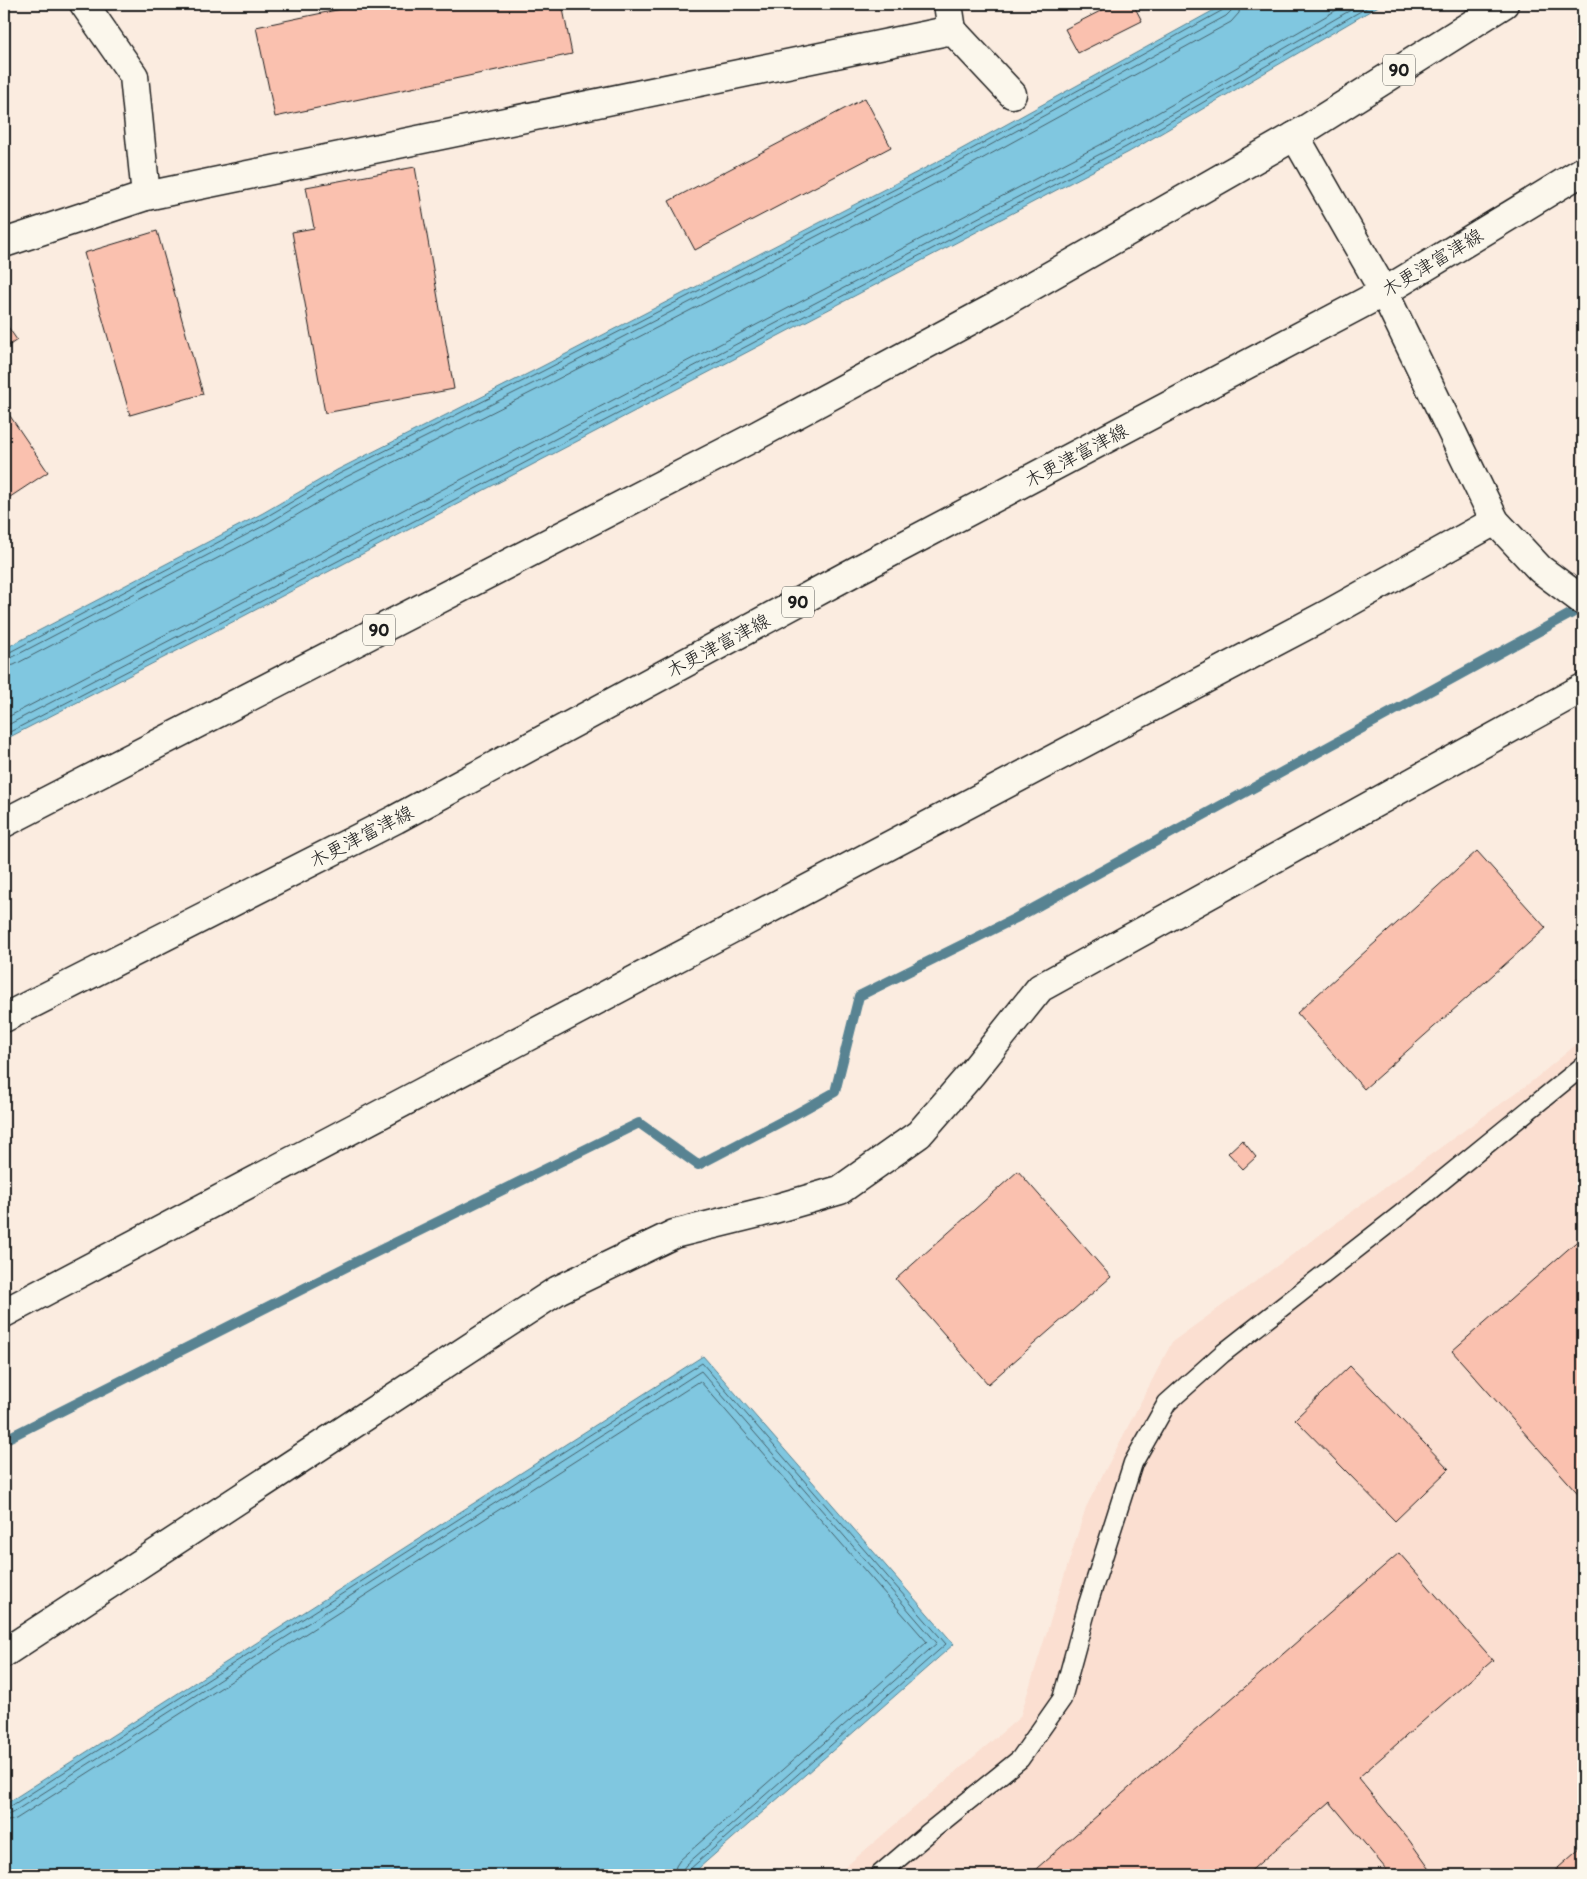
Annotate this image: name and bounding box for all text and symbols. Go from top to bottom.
road number: 90 [1383,54,1415,86]
street label: 木更津富津線 [1377,223,1487,302]
street label: 木更津富津線 [1021,419,1132,492]
road number: 90 [782,586,814,618]
street label: 木更津富津線 [663,609,774,682]
road number: 90 [363,614,395,646]
street label: 木更津富津線 [305,800,417,873]

